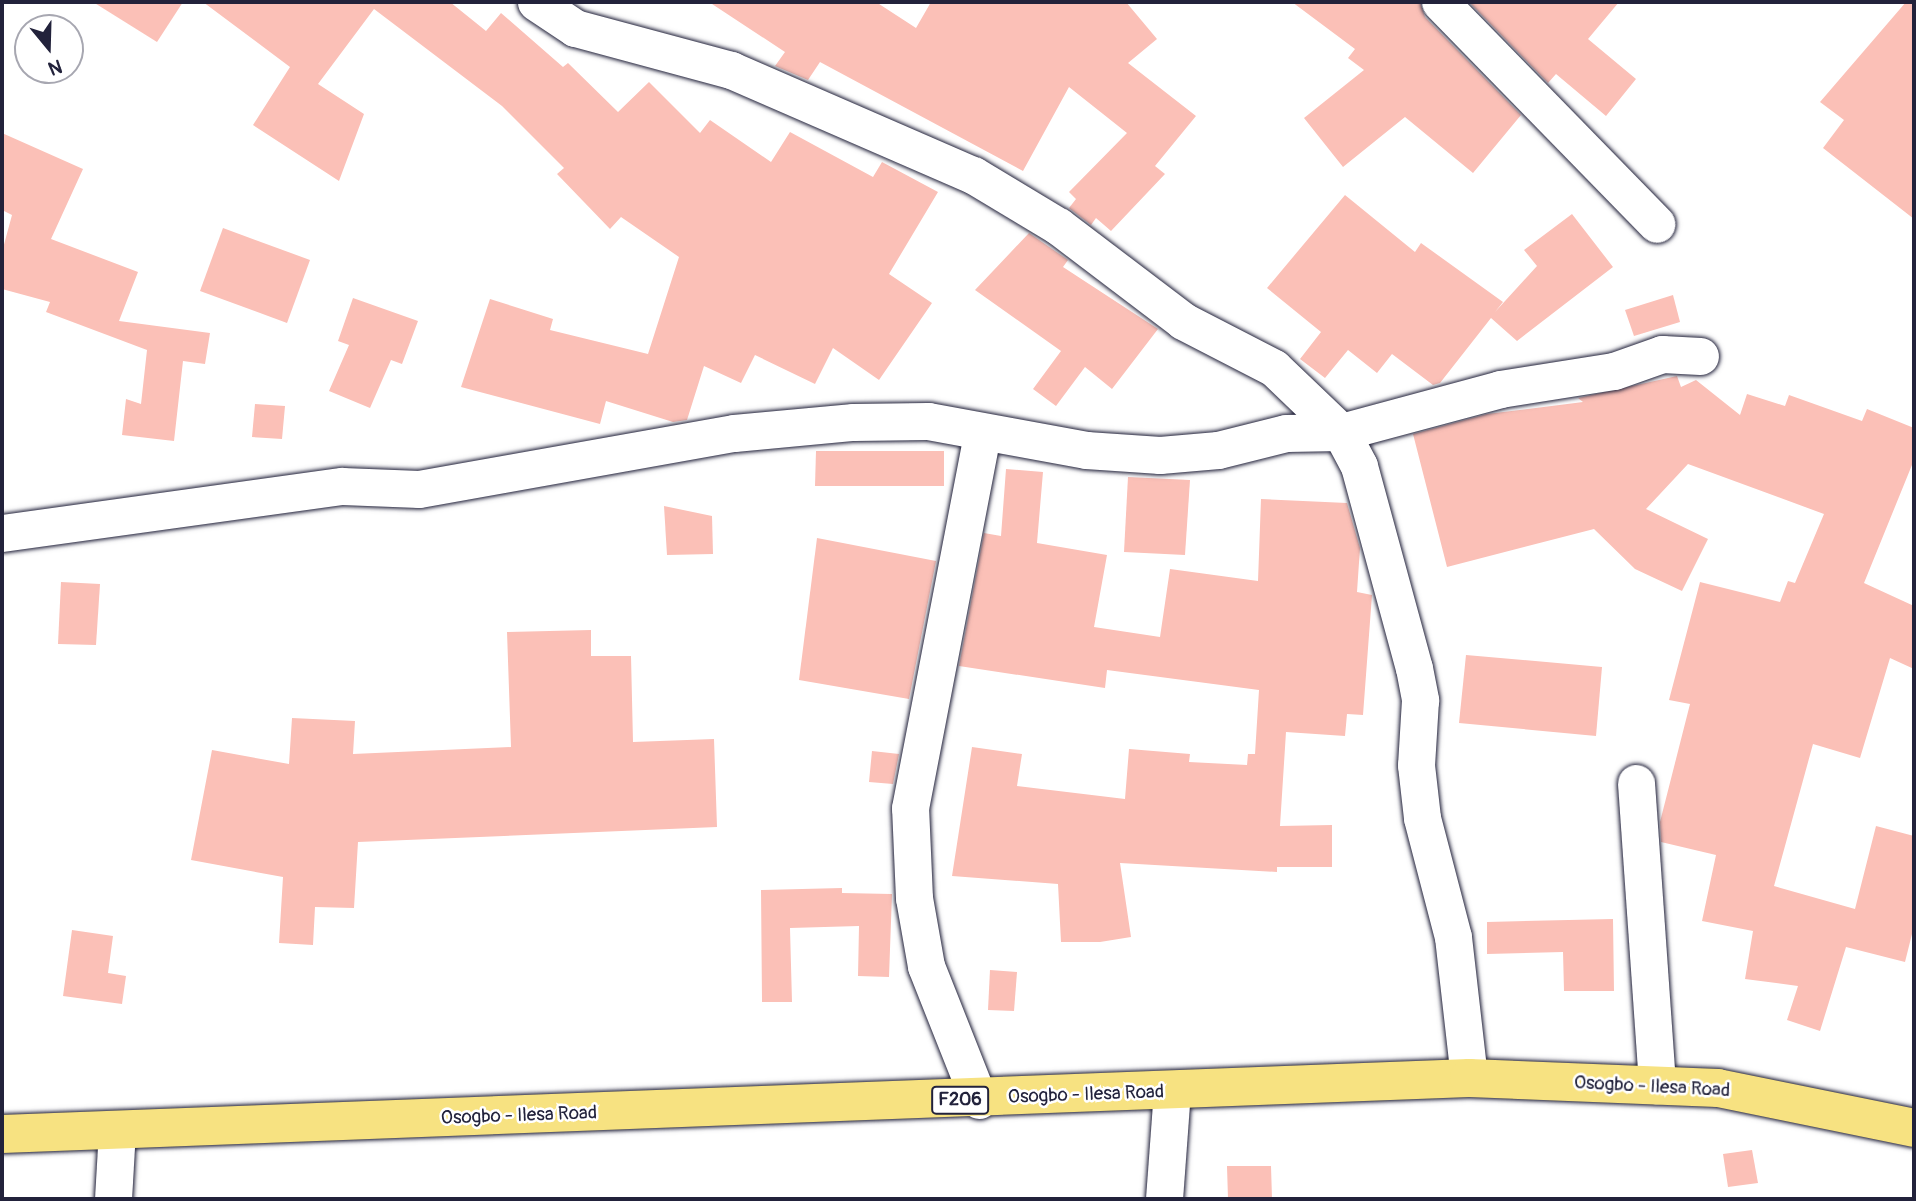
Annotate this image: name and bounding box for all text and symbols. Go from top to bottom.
north arrow [14,14,84,84]
text: N [45,54,65,80]
street label: Osogbo - Ilesa Road [1573,1072,1731,1102]
street label: Osogbo - Ilesa Road [1008,1081,1164,1109]
road number: F206 [930,1086,990,1114]
street label: Osogbo - Ilesa Road [441,1102,597,1130]

